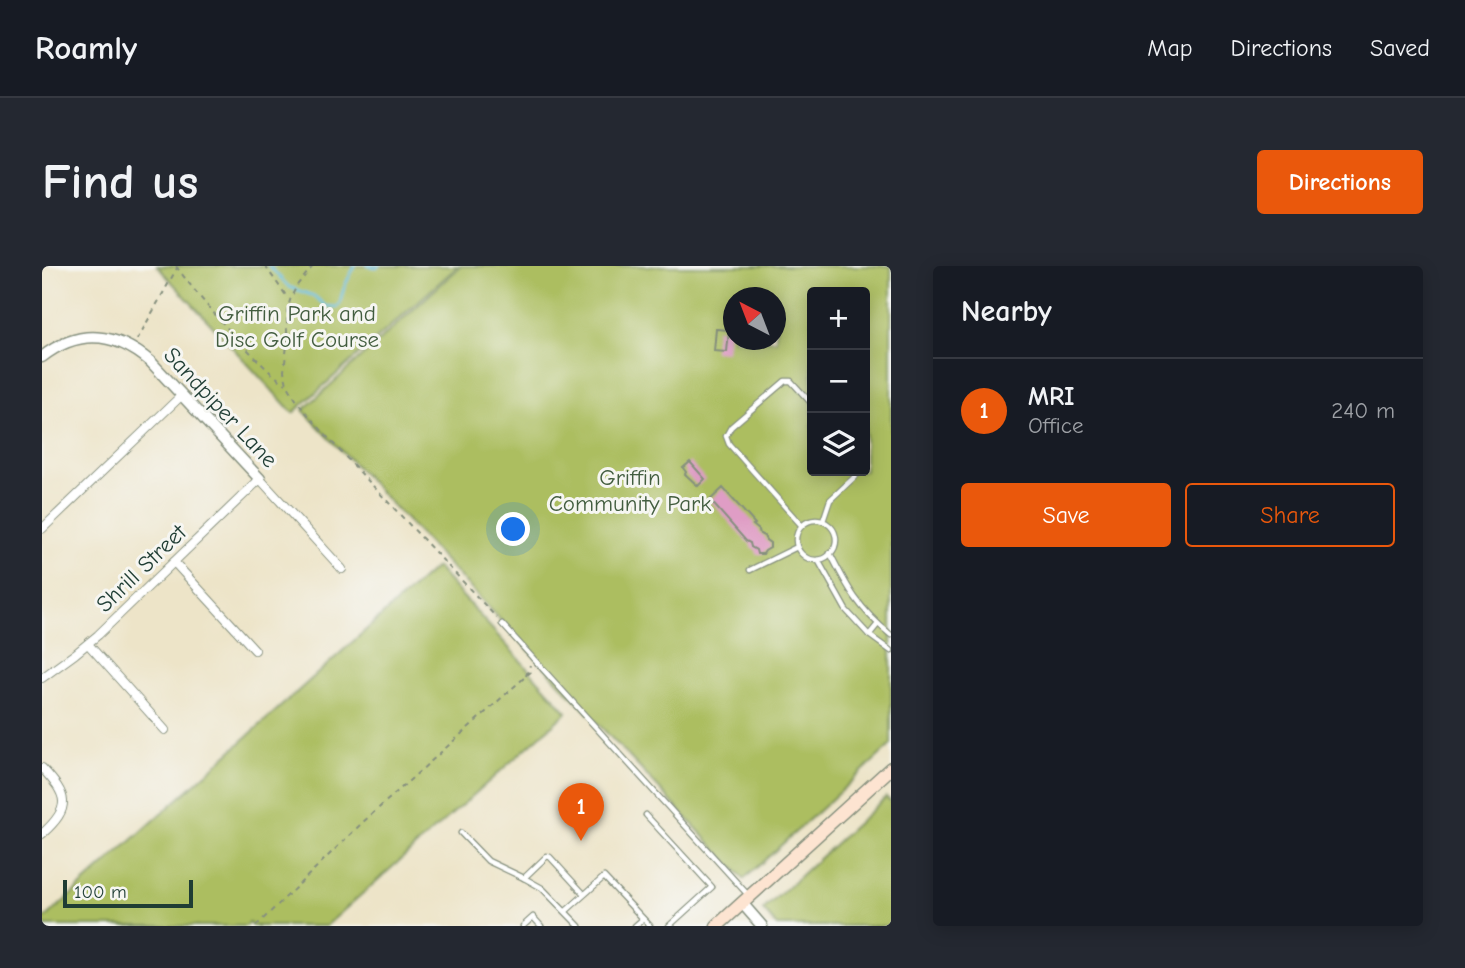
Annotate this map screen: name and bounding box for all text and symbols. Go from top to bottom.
text: Roamly [35,29,137,67]
text: Map [1147,34,1193,62]
text: Directions [1231,34,1332,62]
text: Saved [1370,34,1430,62]
button: Directions [1257,150,1423,214]
text: Find us [42,154,198,210]
north arrow [723,287,786,350]
map controls [807,287,870,476]
button: + [807,287,870,350]
text: Nearby [961,294,1052,329]
park label: Griffin Park and Disc Golf Course [215,300,379,353]
street label: Sandpiper Lane [158,342,283,473]
button: − [807,350,870,413]
text: MRI [1028,382,1075,412]
text: 1 [979,397,989,424]
text: 240 m [1331,397,1395,424]
text: Office [1028,412,1083,439]
button: layers [807,413,870,476]
park label: Griffin Community Park [549,464,711,517]
button: Save [961,483,1171,547]
button: Share [1185,483,1395,547]
your location [496,512,530,546]
street label: Shrill Street [91,518,193,618]
pin: 1 [558,783,604,841]
scale bar [63,877,192,909]
text: 100 m [74,881,127,903]

